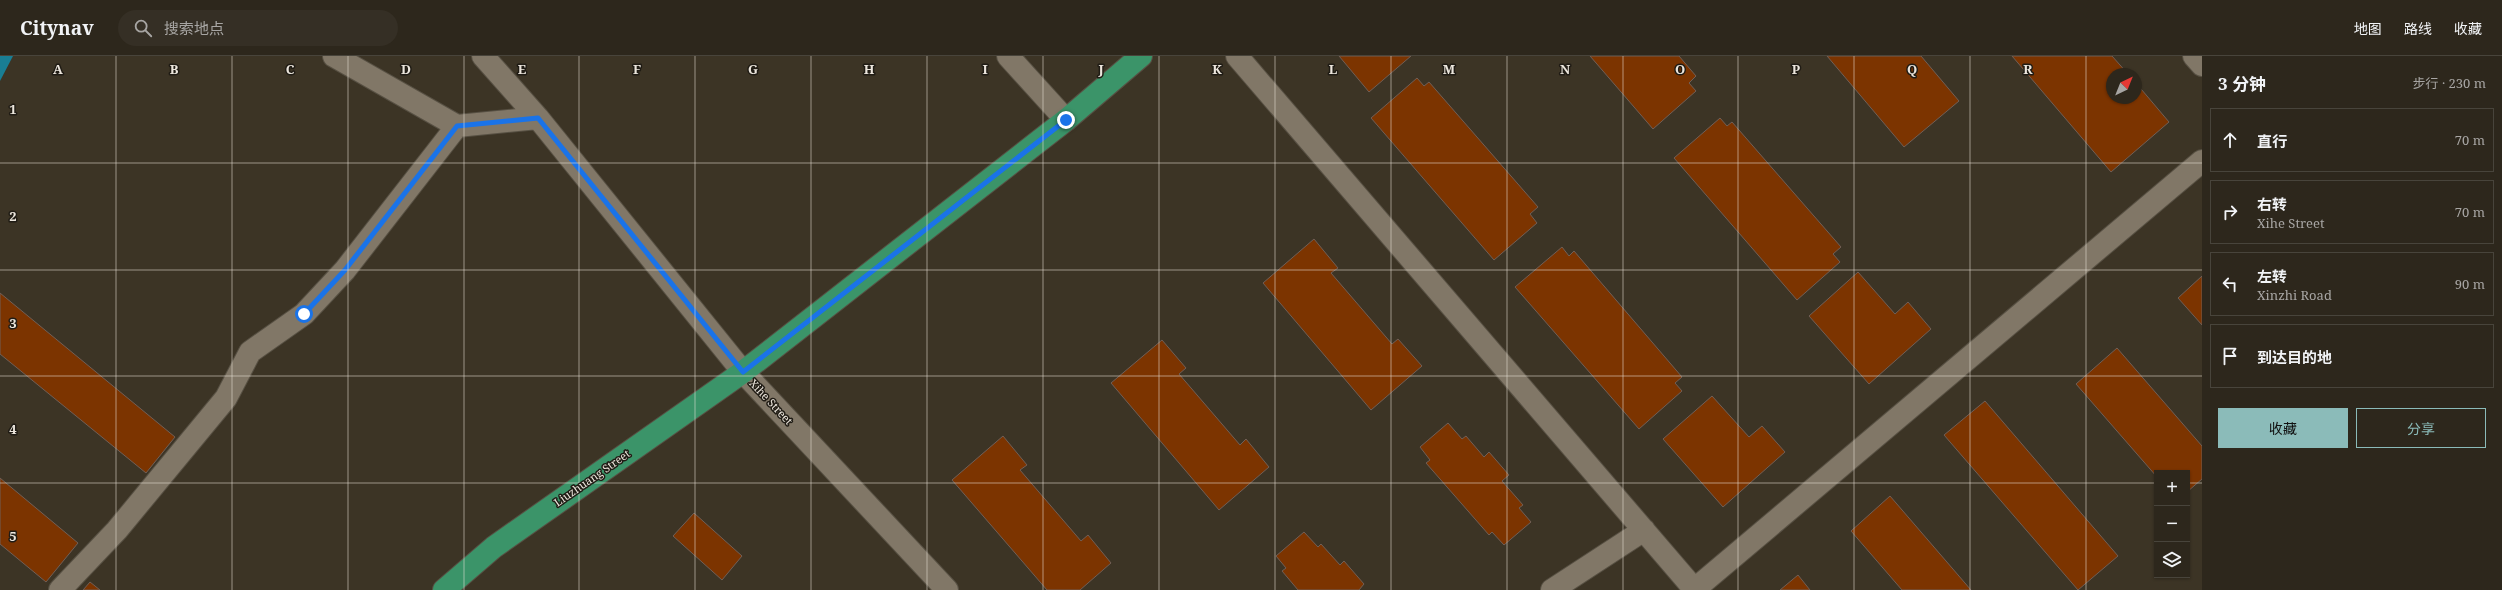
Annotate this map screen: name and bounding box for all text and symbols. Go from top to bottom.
search box [118,10,398,46]
text: Citynav [20,15,94,41]
icon: search [132,17,154,39]
text: 搜索地点 [164,18,224,38]
text: 地图 [2354,19,2382,38]
text: 路线 [2404,19,2432,38]
text: 收藏 [2454,19,2482,38]
text: A [53,60,63,78]
text: B [170,60,179,78]
text: C [286,60,295,78]
text: D [401,60,411,78]
text: E [518,60,527,78]
text: F [633,60,641,78]
text: G [748,60,758,78]
text: H [864,60,875,78]
text: I [982,60,988,78]
text: J [1097,60,1104,78]
text: K [1212,60,1222,78]
text: L [1329,60,1338,78]
text: M [1443,60,1456,78]
text: N [1560,60,1571,78]
text: O [1675,60,1685,78]
text: P [1792,60,1801,78]
text: Q [1907,60,1917,78]
text: R [2023,60,2033,78]
north arrow [2106,68,2142,104]
text: 3 分钟 [2218,72,2266,95]
text: 步行 · 230 m [2413,74,2486,92]
text: 1 [9,100,17,118]
route end [1057,111,1075,129]
icon: ahead [2219,129,2241,151]
text: 直行 [2257,131,2287,151]
text: 70 m [2455,131,2485,149]
text: 右转 [2257,194,2287,214]
icon: right [2219,201,2241,223]
text: 70 m [2455,203,2485,221]
text: 2 [9,207,17,225]
text: Xihe Street [2257,214,2325,232]
text: 左转 [2257,266,2287,286]
icon: left [2219,273,2241,295]
text: 90 m [2455,275,2485,293]
text: Xinzhi Road [2257,286,2332,304]
route start [295,305,313,323]
text: 3 [9,314,17,332]
icon: arrive [2219,345,2241,367]
text: 到达目的地 [2257,347,2332,367]
street label: Xihe Street [746,376,796,428]
button: 收藏 [2218,408,2348,448]
button: 分享 [2356,408,2486,448]
text: 4 [9,420,17,438]
street label: Liuzhuang Street [551,446,633,509]
map controls [2154,470,2190,578]
button: + [2154,470,2190,506]
button: − [2154,506,2190,542]
text: 5 [9,527,17,545]
button: layers [2154,542,2190,578]

